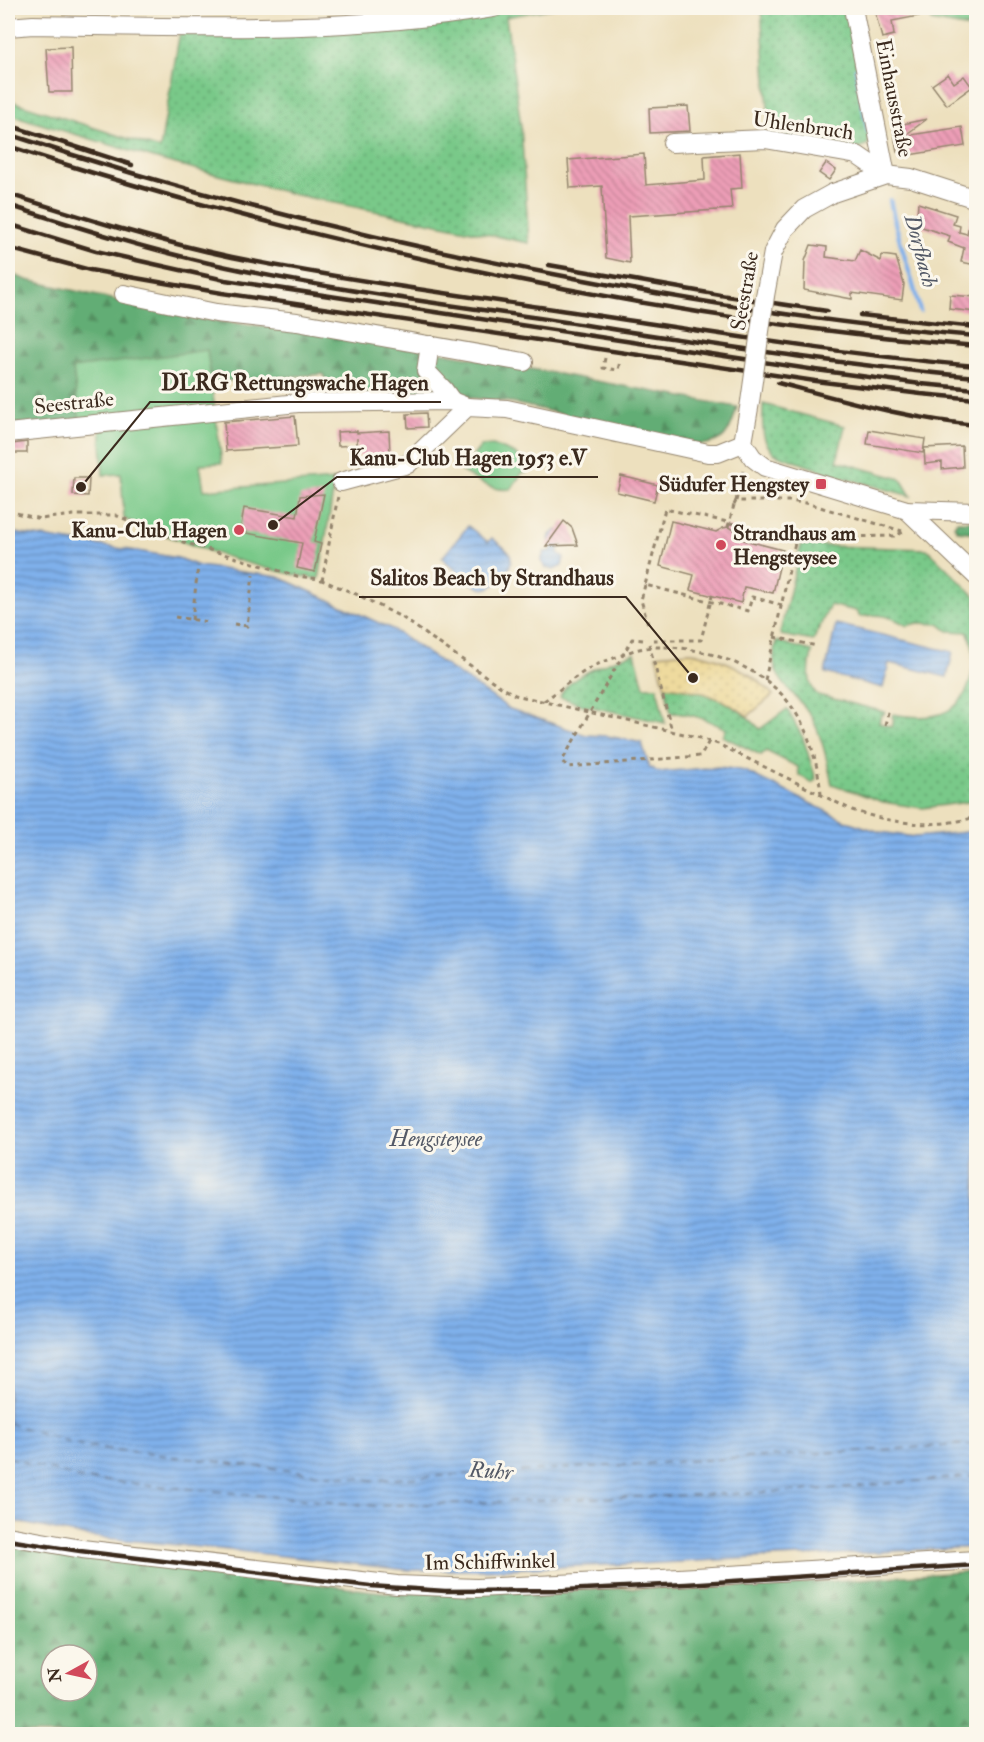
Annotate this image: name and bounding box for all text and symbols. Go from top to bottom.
street label: Einhausstraße [869,37,919,160]
street label: Uhlenbruch [751,106,855,146]
water label: Dorfbach [898,210,944,291]
street label: Seestraße [725,249,765,333]
callout: DLRG Rettungswache Hagen [150,362,441,402]
text: DLRG Rettungswache Hagen [161,369,429,398]
street label: Seestraße [33,385,115,421]
callout: Kanu-Club Hagen 1953 e.V [337,437,598,477]
text: Kanu-Club Hagen 1953 e.V [349,444,588,473]
place label: Südufer Hengstey [659,471,810,498]
marker: Südufer Hengstey [814,477,828,491]
place label: Kanu-Club Hagen [71,517,227,544]
place label: Strandhaus am Hengsteysee [733,520,857,571]
marker: Kanu-Club Hagen [232,523,246,537]
marker: Strandhaus am Hengsteysee [714,538,728,552]
callout: Salitos Beach by Strandhaus [359,557,626,597]
text: Salitos Beach by Strandhaus [370,564,614,593]
water label: Hengsteysee [389,1125,483,1153]
water label: Ruhr [467,1455,516,1487]
street label: Im Schiffwinkel [424,1547,556,1577]
north arrow [39,1643,99,1703]
text: N [44,1666,66,1684]

